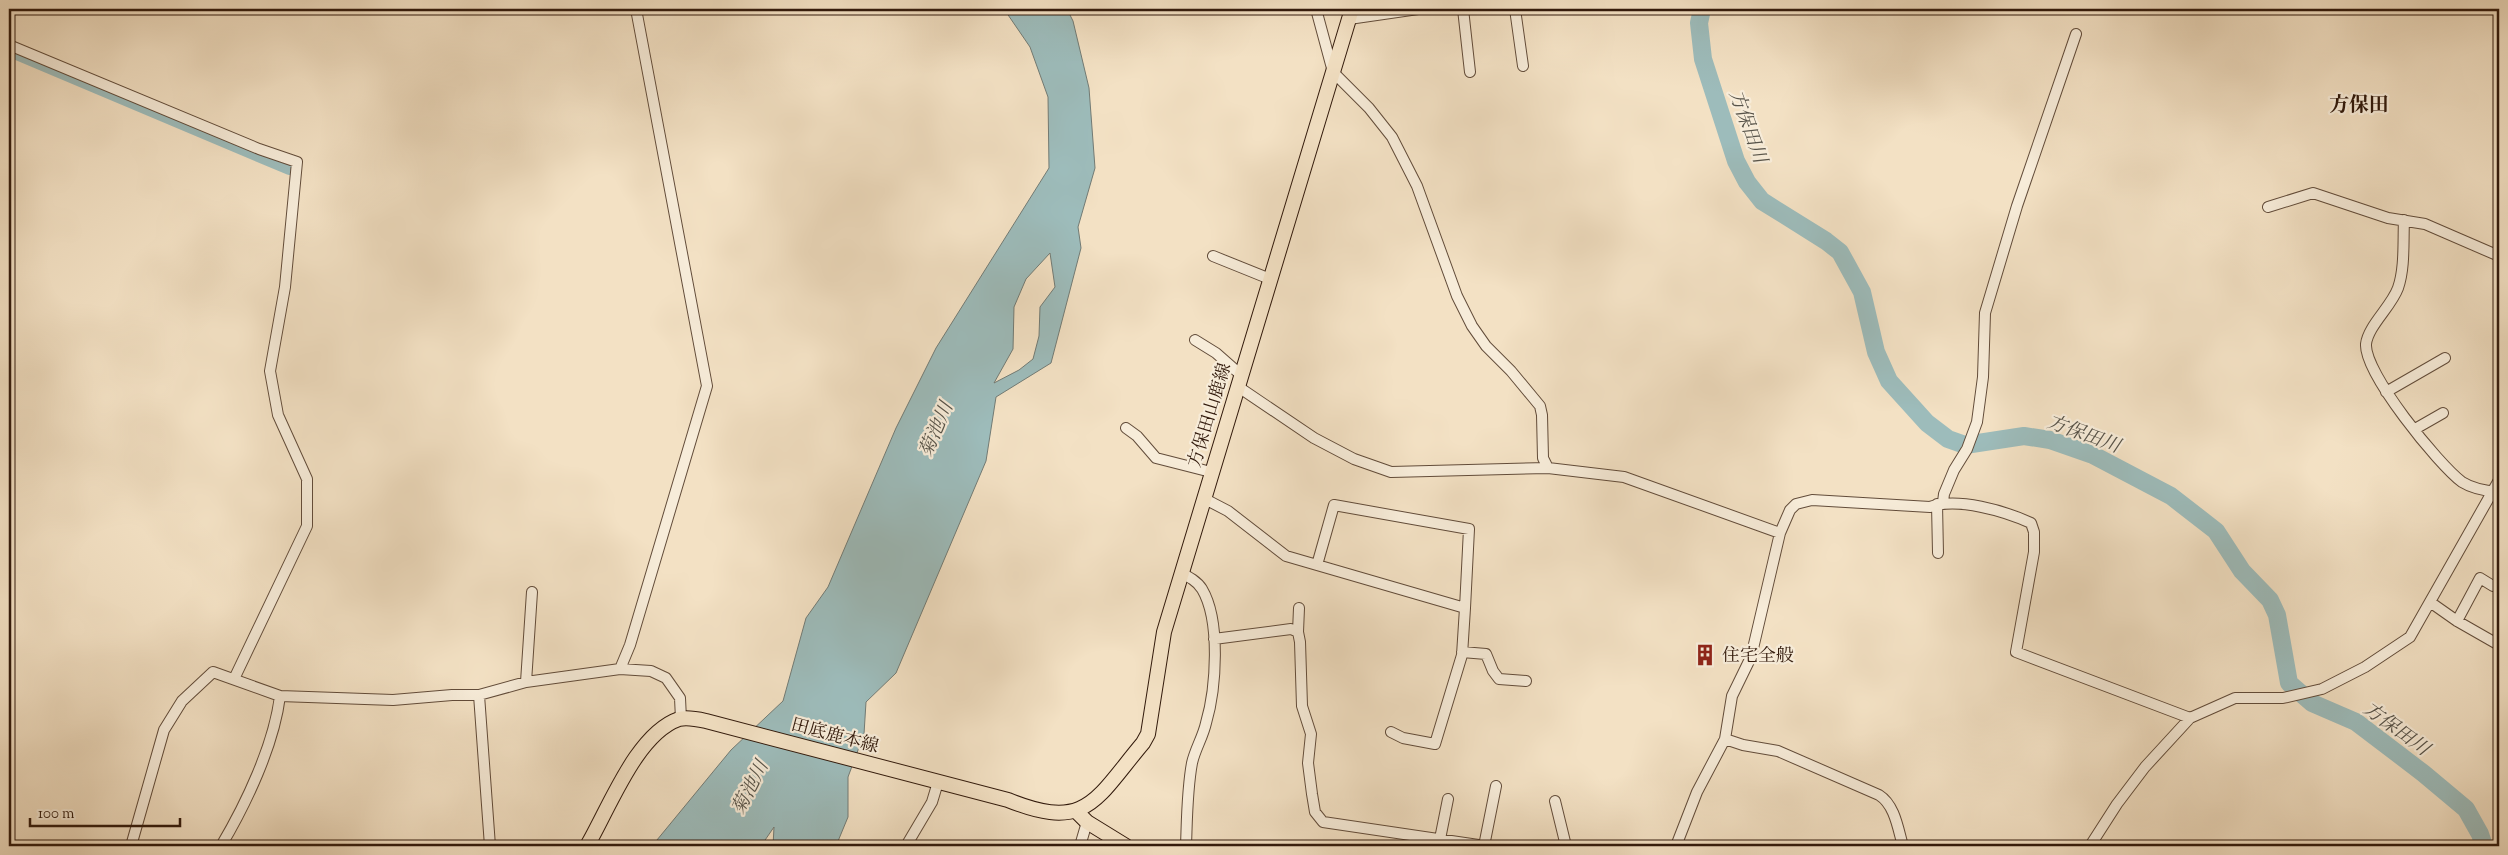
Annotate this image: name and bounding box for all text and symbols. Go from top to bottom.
water label: 方保田川 [1721,87,1773,169]
district label: 方保田 [2329,92,2389,121]
street label: 方保田山鹿線 [1183,360,1239,471]
water label: 菊池川 [914,397,962,461]
water label: 方保田川 [2043,410,2125,462]
building icon: 住宅全般 [1692,642,1718,668]
place label: 住宅全般 [1722,644,1794,670]
water label: 方保田川 [2357,697,2436,764]
street label: 田底鹿本線 [788,713,881,761]
water label: 菊池川 [726,755,777,820]
scale bar [30,795,180,827]
text: 100 m [38,804,75,825]

